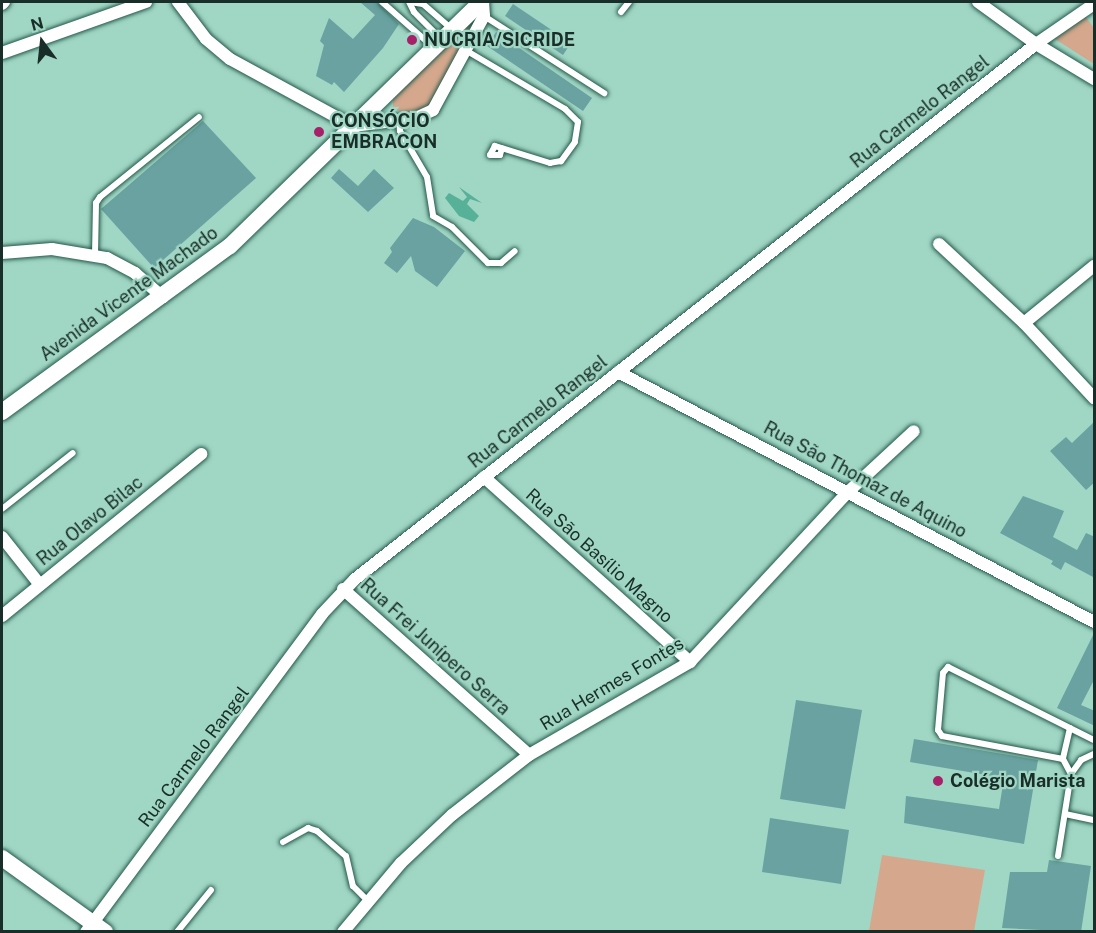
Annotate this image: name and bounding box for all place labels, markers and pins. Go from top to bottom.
place label: NUCRIA/SICRIDE [424,29,575,51]
marker: NUCRIA/SICRIDE [405,33,419,47]
place label: CONSÓCIO EMBRACON [331,111,437,154]
marker: CONSÓCIO EMBRACON [312,125,326,139]
place label: Colégio Marista [950,770,1085,792]
marker: Colégio Marista [931,774,945,788]

